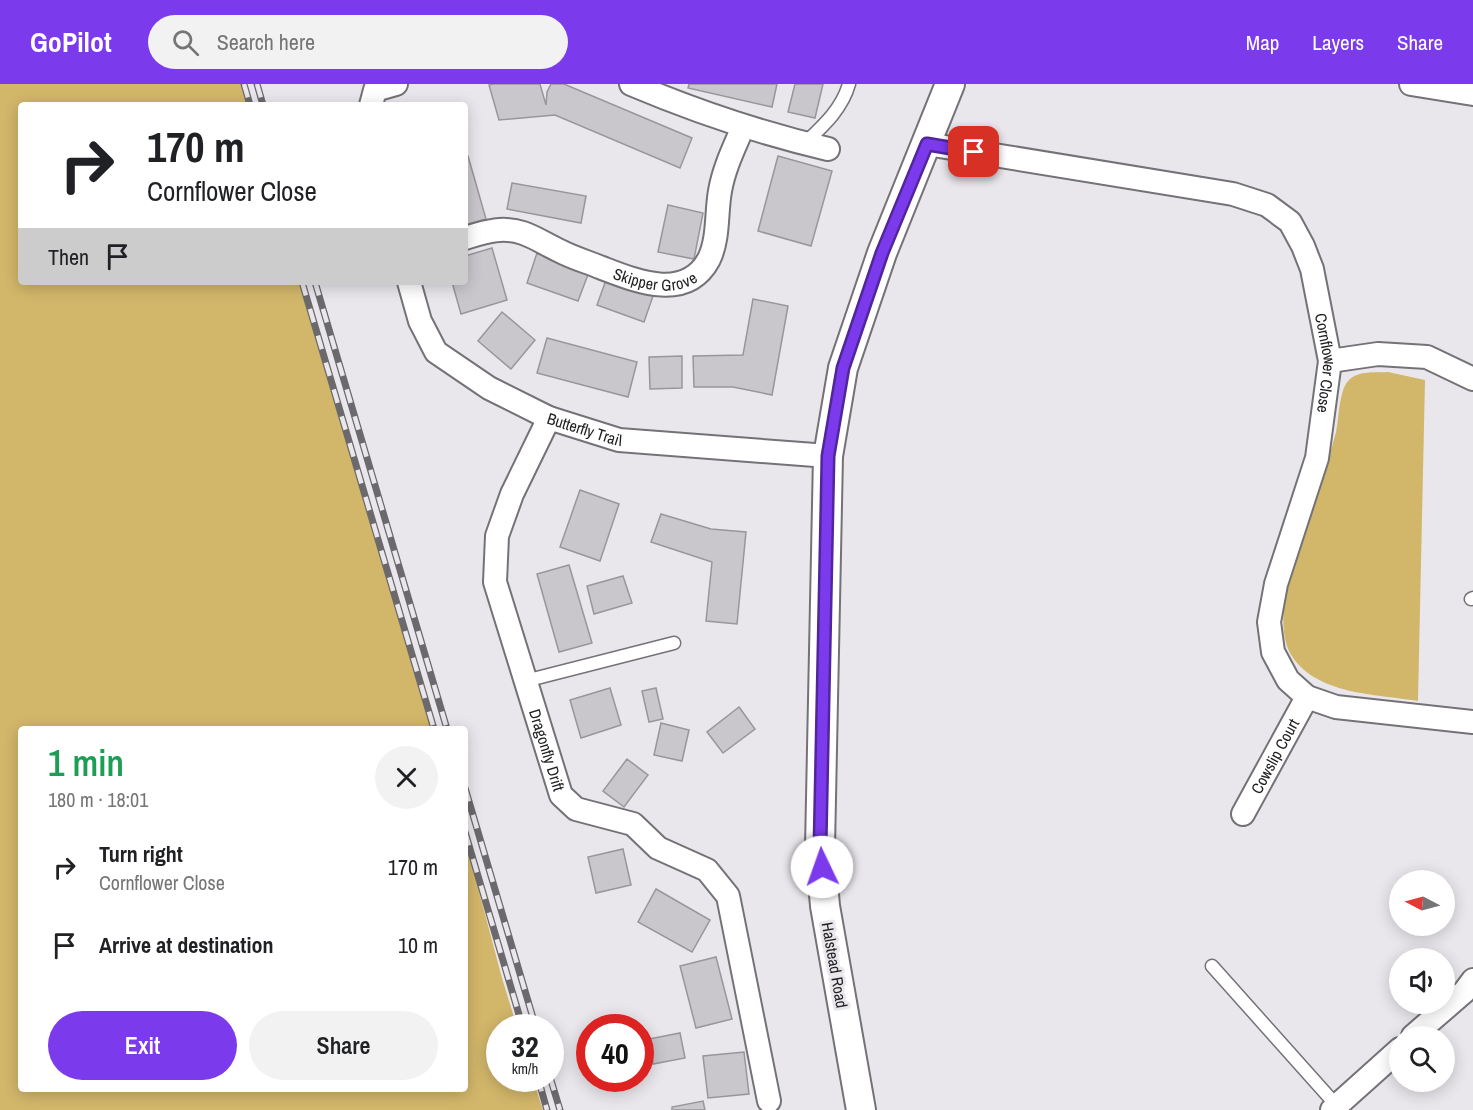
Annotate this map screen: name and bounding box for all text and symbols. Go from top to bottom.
search box [148,15,568,69]
text: GoPilot [30,23,112,61]
icon: search [169,26,202,59]
text: Search here [217,27,315,57]
text: Map [1246,28,1279,57]
text: Layers [1312,28,1364,57]
text: Share [1397,28,1443,57]
text: 170 m [147,119,245,175]
icon: right [48,126,126,204]
pin [948,126,999,177]
icon: arrive [957,135,990,168]
text: Cornflower Close [147,173,317,209]
icon: arrive [101,240,134,273]
text: Then [48,242,89,272]
street label: Skipper Grove [610,262,701,296]
street label: Cornflower Close [1310,311,1342,414]
street label: Butterfly Trail [544,407,623,451]
street label: Dragonfly Drift [524,706,570,794]
street label: Cowslip Court [1245,714,1304,798]
text: 1 min [48,739,124,787]
button: close [375,746,438,809]
text: 180 m · 18:01 [48,786,148,813]
position arrow [790,835,854,899]
text: Turn right [99,839,183,869]
icon: right [48,851,81,884]
text: 170 m [388,852,438,882]
text: Cornflower Close [99,869,225,896]
north arrow [1389,870,1455,936]
map controls [1389,870,1455,1092]
street label: Halstead Road [817,920,853,1010]
icon: arrive [48,929,81,962]
text: Arrive at destination [99,930,273,960]
text: 10 m [398,930,438,960]
button: sound [1389,948,1455,1014]
button: Exit [48,1011,237,1080]
button: Share [249,1011,438,1080]
speed limit sign: 40 [576,1014,654,1092]
text: 32 [511,1026,539,1066]
button: search [1389,1026,1455,1092]
text: km/h [512,1058,538,1079]

